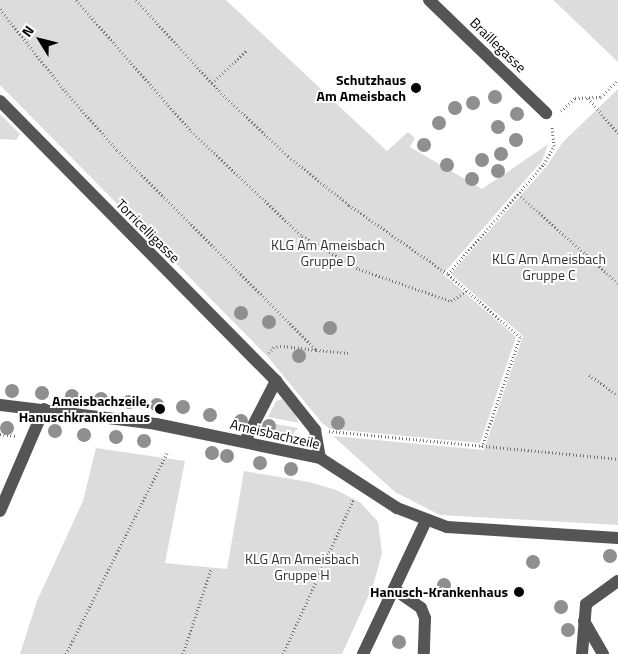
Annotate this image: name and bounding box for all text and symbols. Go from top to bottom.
street label: Braillegasse [466,14,530,76]
north arrow [15,15,65,65]
text: N [16,21,39,41]
place label: Schutzhaus Am Ameisbach [316,72,406,104]
marker: Schutzhaus Am Ameisbach [410,82,422,94]
street label: Torricelligasse [113,196,183,266]
park label: KLG Am Ameisbach Gruppe D [271,237,385,270]
park label: KLG Am Ameisbach Gruppe C [492,251,606,284]
place label: Ameisbachzeile, Hanuschkrankenhaus [19,393,150,426]
marker: Ameisbachzeile, Hanuschkrankenhaus [154,403,166,415]
street label: Ameisbachzeile [229,416,321,452]
park label: KLG Am Ameisbach Gruppe H [245,551,359,584]
place label: Hanusch-Krankenhaus [370,584,508,600]
marker: Hanusch-Krankenhaus [512,585,526,599]

